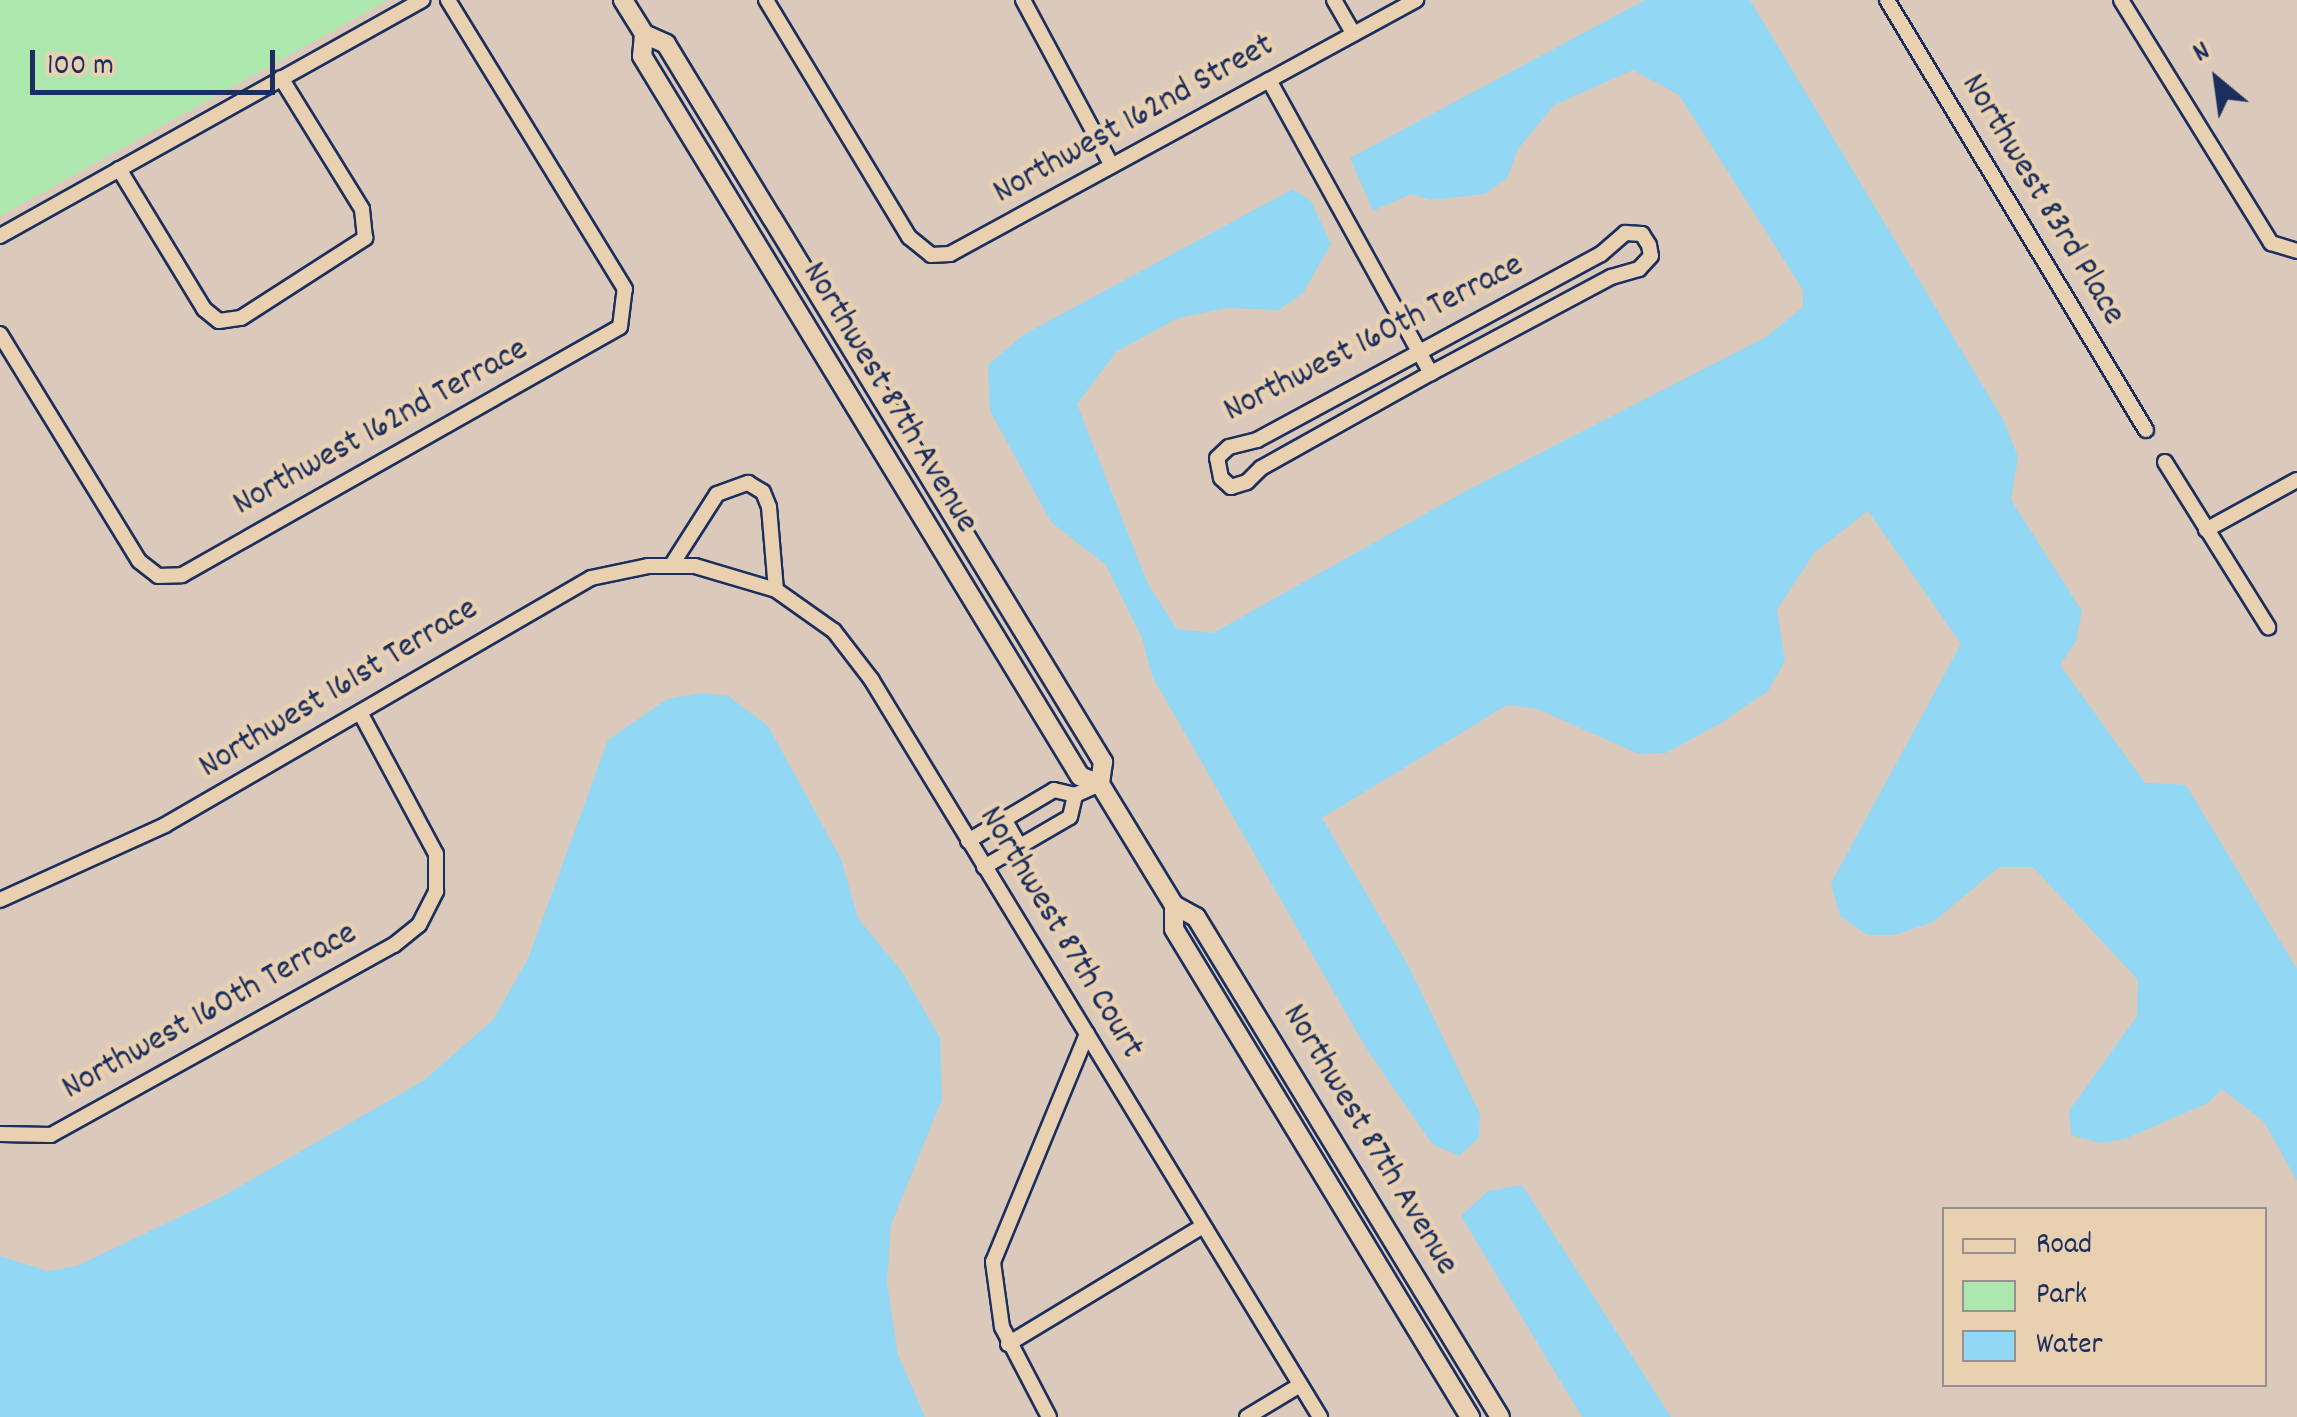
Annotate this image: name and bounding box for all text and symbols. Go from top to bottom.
street label: Northwest 162nd Street [986,25,1282,215]
scale bar [35,30,280,92]
north arrow [2167,30,2267,130]
text: N [2187,33,2218,75]
text: 100 m [47,46,114,89]
street label: Northwest 83rd Place [1950,67,2134,333]
street label: Northwest 160th Terrace [1217,245,1531,433]
street label: Northwest 87th Avenue [792,255,986,541]
street label: Northwest 162nd Terrace [226,330,536,526]
street label: Northwest 161st Terrace [192,589,486,789]
street label: Northwest 87th Court [968,799,1152,1067]
street label: Northwest 160th Terrace [55,914,365,1110]
street label: Northwest 87th Avenue [1272,997,1466,1283]
legend [1942,1207,2267,1387]
text: Road [2036,1225,2092,1268]
text: Park [2036,1275,2087,1318]
text: Water [2036,1325,2103,1368]

